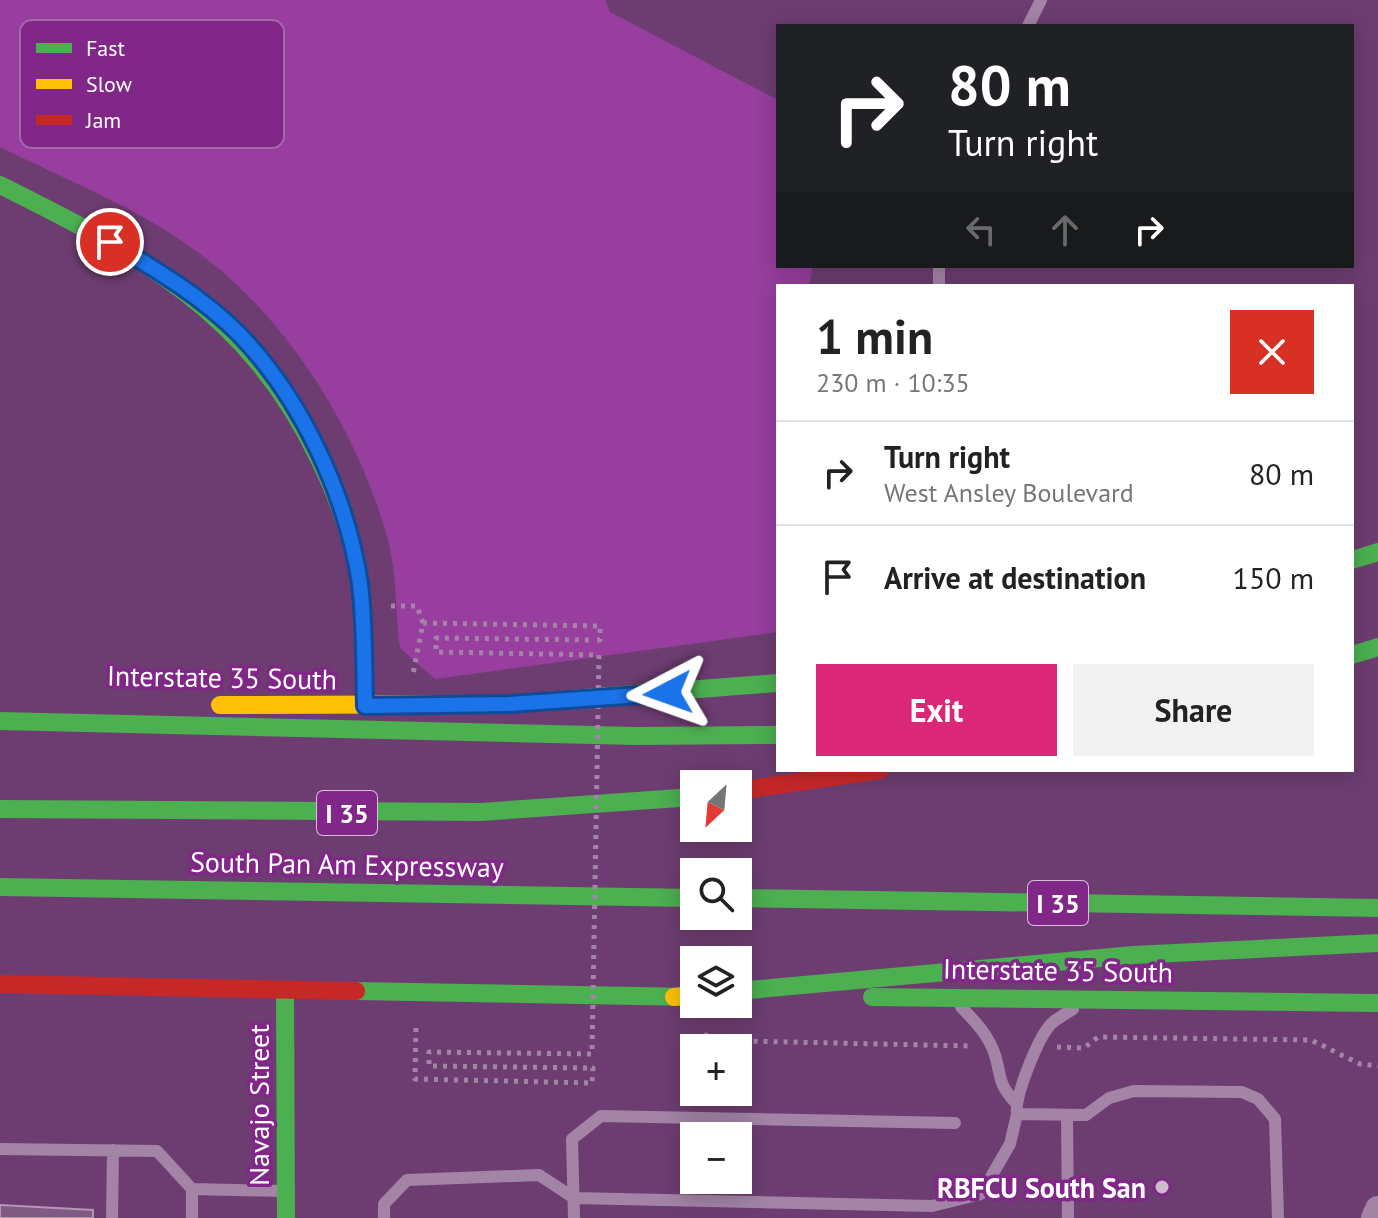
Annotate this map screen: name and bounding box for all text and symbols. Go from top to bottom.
legend [20,20,284,148]
text: Fast [86,34,126,62]
text: 80 m [948,49,1071,121]
icon: right [816,56,920,160]
text: Slow [86,70,132,98]
text: Jam [85,106,121,134]
text: Turn right [948,119,1098,166]
pin [76,208,144,276]
icon: left [959,208,1003,252]
icon: ahead [1043,208,1087,252]
icon: right [1127,208,1171,252]
icon: arrive [88,220,132,264]
text: 1 min [816,305,933,367]
button: close [1230,310,1314,394]
text: 230 m · 10:35 [816,366,970,399]
text: Turn right [884,437,1010,476]
icon: right [816,451,860,495]
text: 80 m [1249,454,1314,493]
text: West Ansley Boulevard [884,476,1134,509]
icon: arrive [816,555,860,599]
text: Arrive at destination [884,558,1146,597]
text: 150 m [1233,558,1314,597]
position arrow [626,651,710,735]
street label: Interstate 35 South [107,656,337,698]
button: Exit [816,664,1057,756]
button: Share [1073,664,1314,756]
north arrow [680,770,752,842]
map controls [680,770,752,1194]
road number: I 35 [317,791,377,835]
street label: South Pan Am Expressway [190,843,504,885]
button: search [680,858,752,930]
road number: I 35 [1028,881,1088,925]
button: layers [680,946,752,1018]
street label: Interstate 35 South [943,949,1173,991]
street label: Navajo Street [240,1024,277,1186]
button: + [680,1034,752,1106]
button: − [680,1122,752,1194]
place label: RBFCU South San [937,1169,1146,1206]
marker: RBFCU South San [1153,1178,1171,1196]

